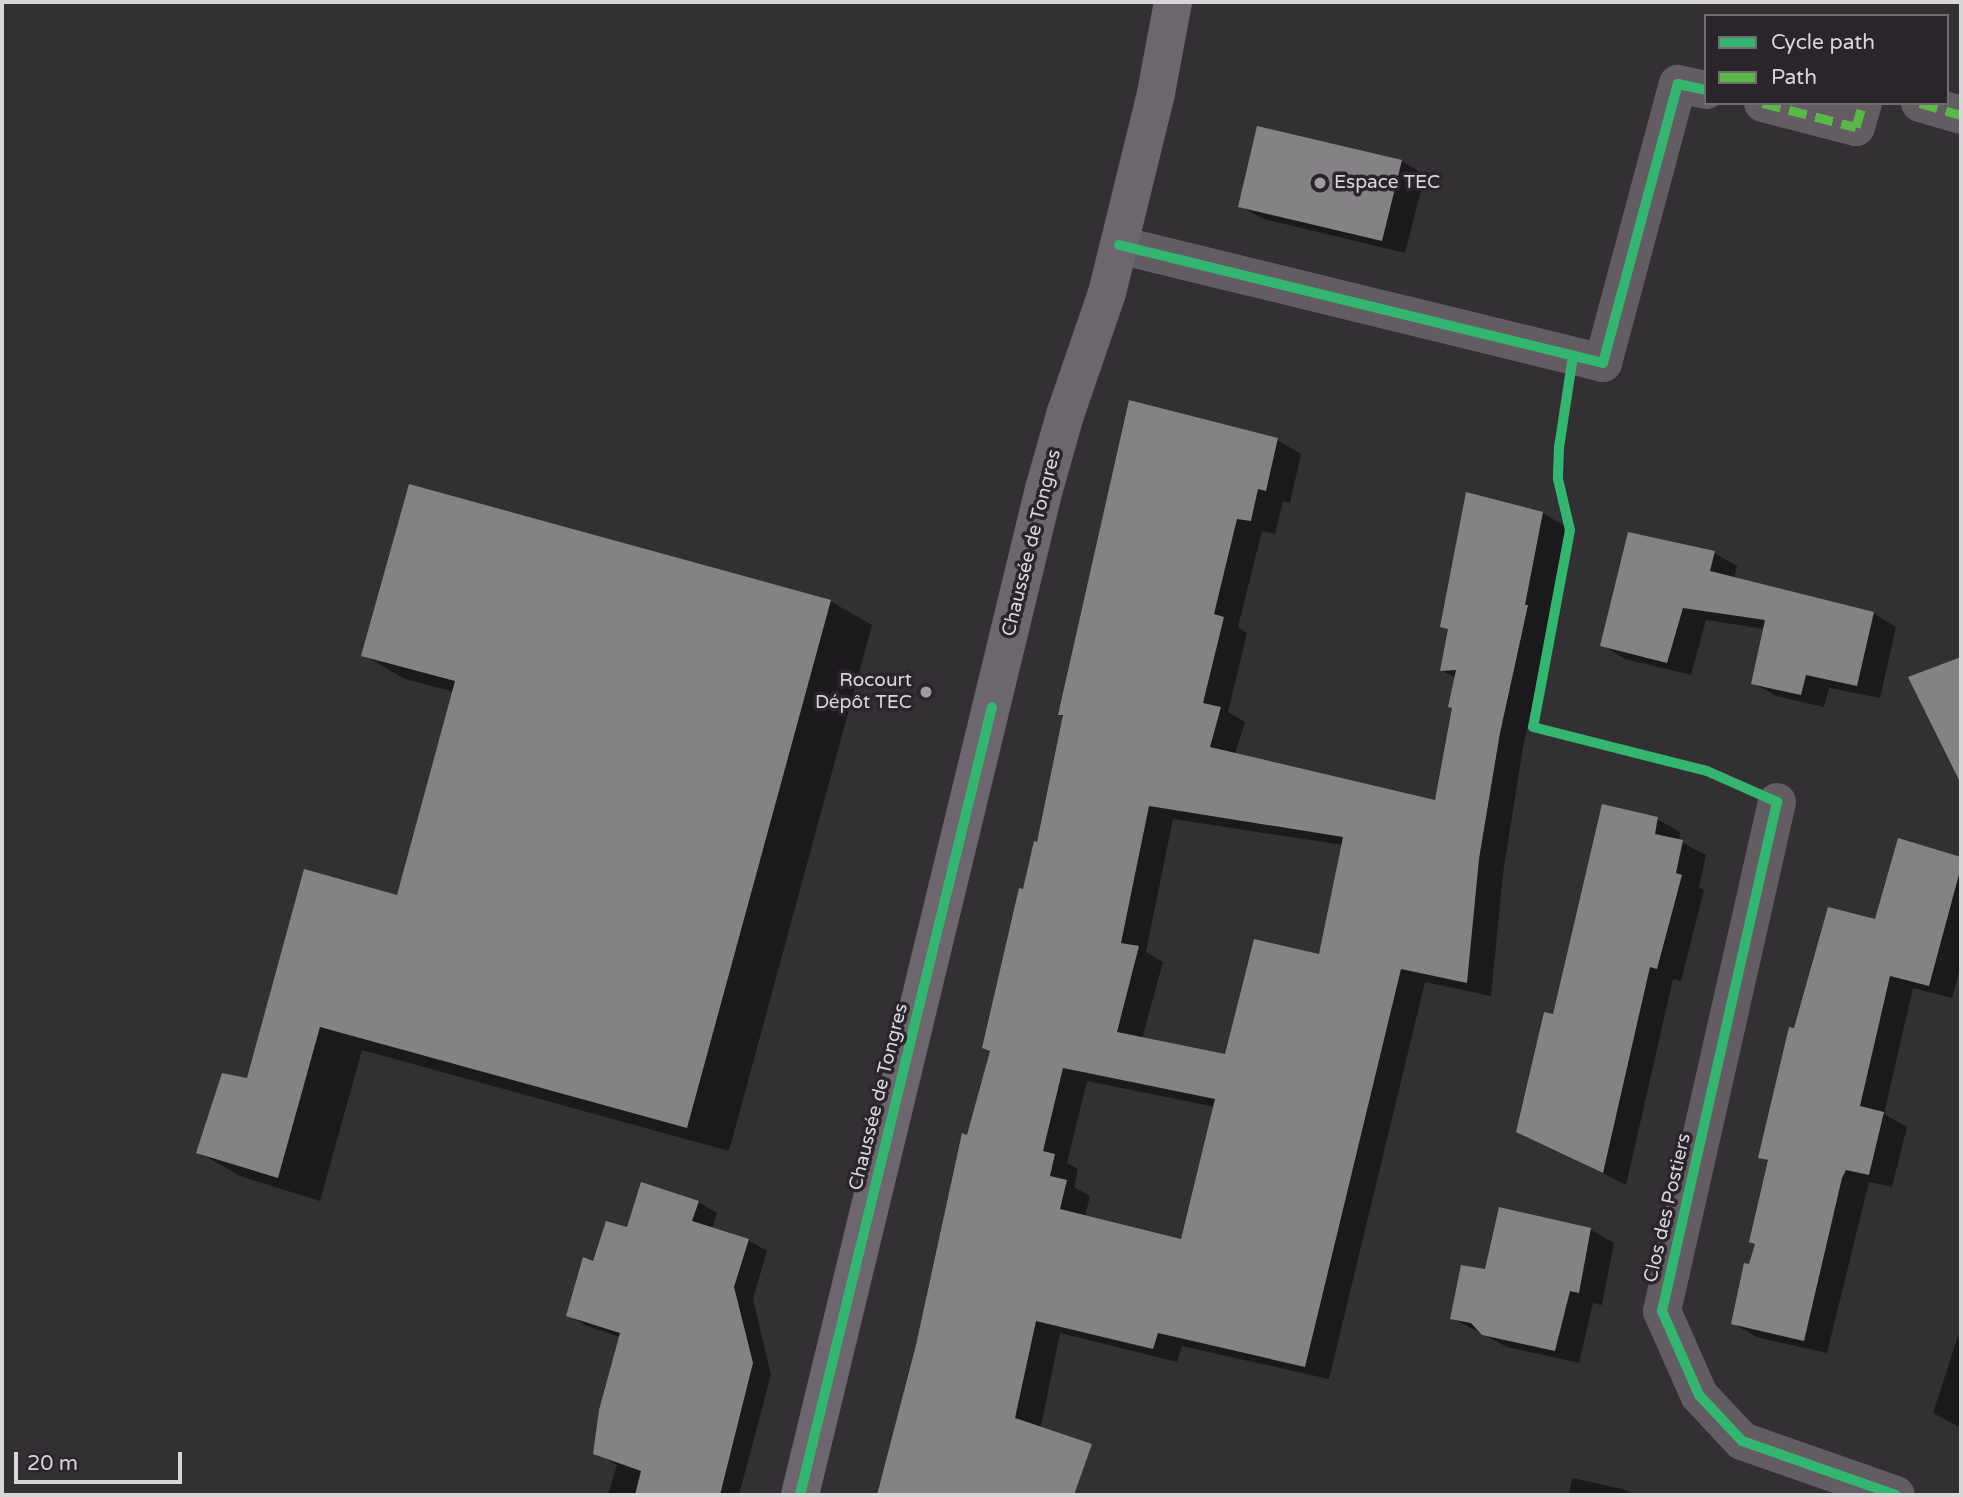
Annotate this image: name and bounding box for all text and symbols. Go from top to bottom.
legend [1704,14,1949,105]
text: Cycle path [1771,30,1875,55]
text: Path [1771,65,1817,90]
place label: Espace TEC [1334,172,1440,194]
marker: Espace TEC [1312,175,1328,191]
street label: Chaussée de Tongres [998,447,1066,639]
place label: Rocourt Dépôt TEC [815,670,912,714]
marker: Rocourt Dépôt TEC [918,684,934,700]
street label: Chaussée de Tongres [845,1001,913,1193]
street label: Clos des Postiers [1640,1131,1696,1285]
scale bar [18,1438,186,1482]
text: 20 m [27,1451,78,1476]

